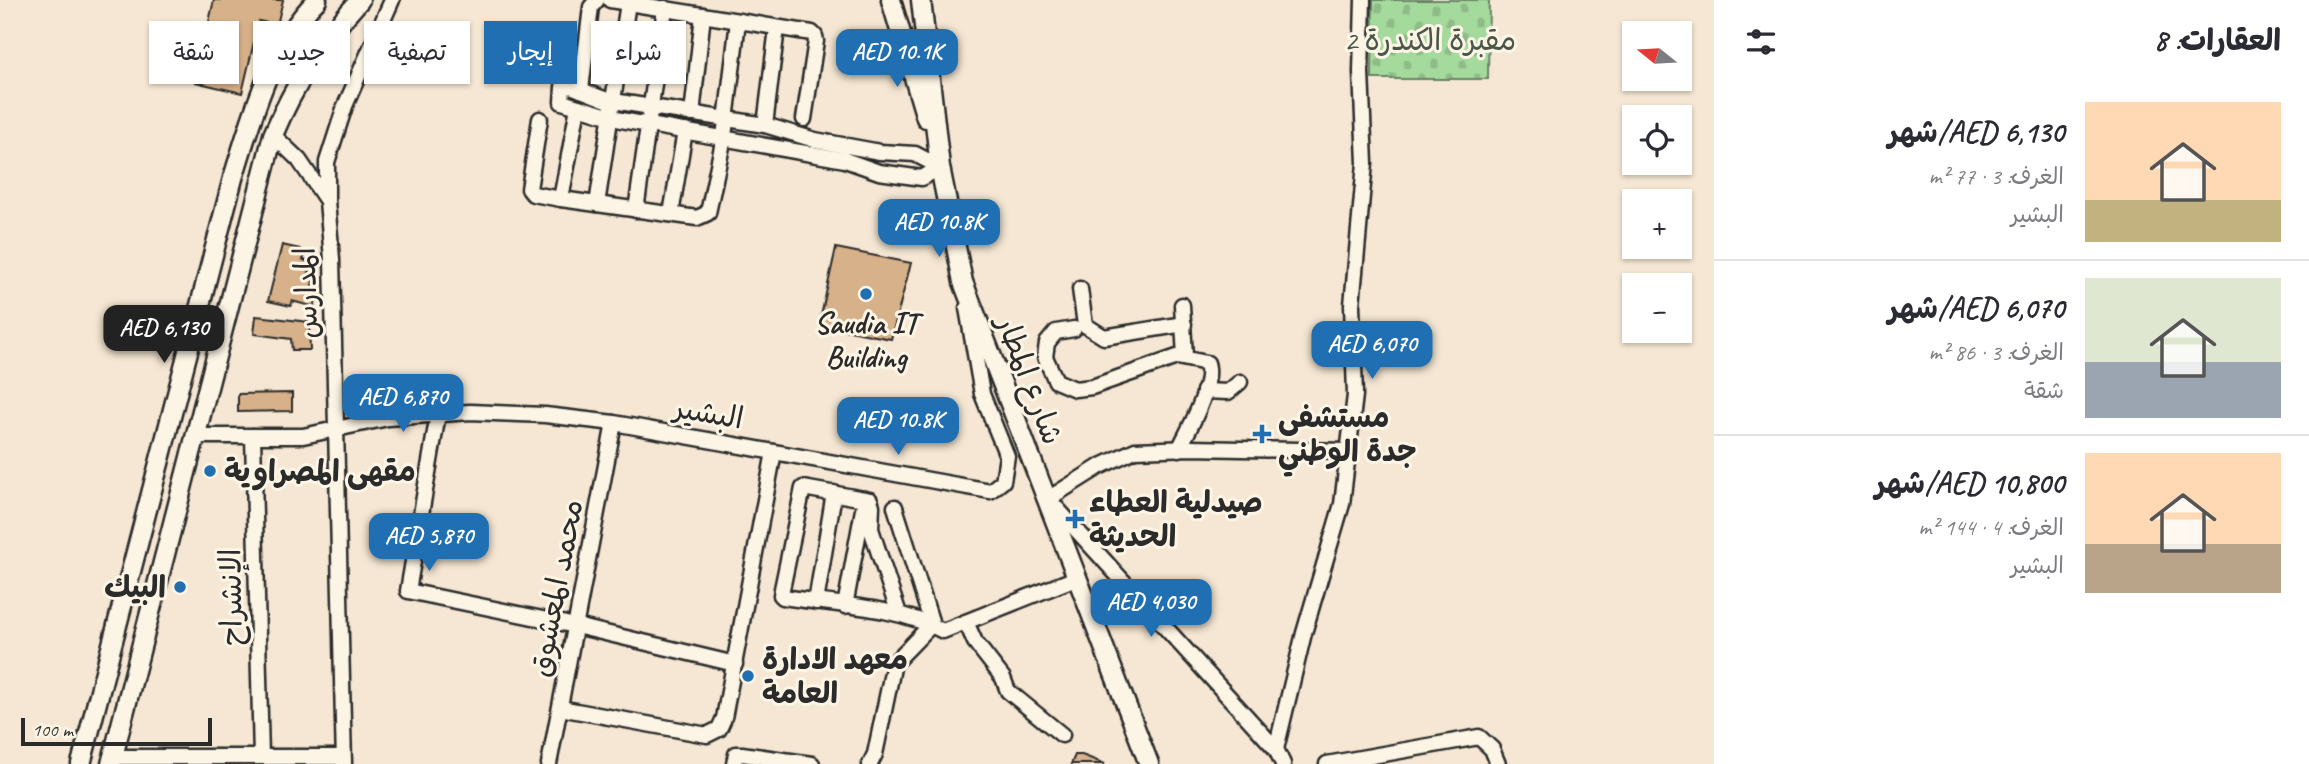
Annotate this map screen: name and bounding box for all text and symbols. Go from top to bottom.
chip: شقة [149,21,239,84]
chip: جديد [253,21,350,84]
chip: تصفية [364,21,470,84]
chip: إيجار [484,21,577,84]
chip: شراء [591,21,686,84]
park label: مقبرة الكندرة 2 [1344,21,1516,59]
north arrow [1622,21,1692,91]
map controls [1622,21,1692,343]
text: العقارات: 8 [2154,21,2281,59]
icon: filters [1742,23,1780,61]
pin: AED 10.1K [817,29,977,89]
text: AED 10.1K [852,37,942,66]
button: locate [1622,105,1692,175]
text: AED 6,130/شهر [1888,113,2064,151]
icon: home [2141,130,2225,214]
text: الغرف: 3 · 77 m² [1929,162,2064,191]
button: + [1622,189,1692,259]
pin: AED 10.8K [859,200,1019,259]
text: البشير [2011,200,2064,229]
text: AED 10.8K [894,207,984,236]
street label: المدارس [285,246,327,340]
button: − [1622,273,1692,343]
marker: Saudia IT Building [858,286,874,302]
text: AED 6,070/شهر [1888,289,2064,327]
place label: Saudia IT Building [814,304,924,376]
pin: AED 6,130 [84,306,244,365]
icon: home [2141,306,2225,390]
street label: شارع المطار [985,307,1072,451]
text: AED 6,130 [119,313,209,342]
pin: AED 6,070 [1292,322,1452,381]
text: AED 6,070 [1327,329,1417,358]
text: الغرف: 3 · 86 m² [1929,338,2064,367]
pin: AED 6,870 [323,374,483,434]
text: شقة [2024,376,2064,405]
text: AED 6,870 [358,382,448,411]
street label: البشير [669,388,747,438]
pin: AED 10.8K [818,398,978,457]
place label: مستشفى جدة الوطني [1278,398,1417,477]
text: AED 10.8K [853,405,943,434]
marker: مستشفى جدة الوطني [1252,424,1272,444]
place label: مقهى المصراوية [224,452,416,491]
marker: مقهى المصراوية [202,463,218,479]
text: AED 10,800/شهر [1875,464,2064,502]
icon: home [2141,481,2225,565]
place label: صيدلية العطاء الحديثة [1089,483,1263,555]
street label: محمد المعشوق [520,496,592,680]
marker: صيدلية العطاء الحديثة [1067,511,1083,527]
text: الغرف: 4 · 144 m² [1918,513,2064,542]
pin: AED 5,870 [349,514,509,573]
text: AED 5,870 [385,521,473,550]
street label: الإنشراح [211,548,251,646]
text: البشير [2011,551,2064,580]
place label: البيك [104,568,166,606]
marker: البيك [172,579,188,595]
pin: AED 4,030 [1071,580,1231,639]
text: AED 4,030 [1107,587,1195,616]
place label: معهد الادارة العامة [762,640,908,712]
marker: معهد الادارة العامة [740,668,756,684]
scale bar [21,715,212,747]
text: 100 m [32,718,73,742]

